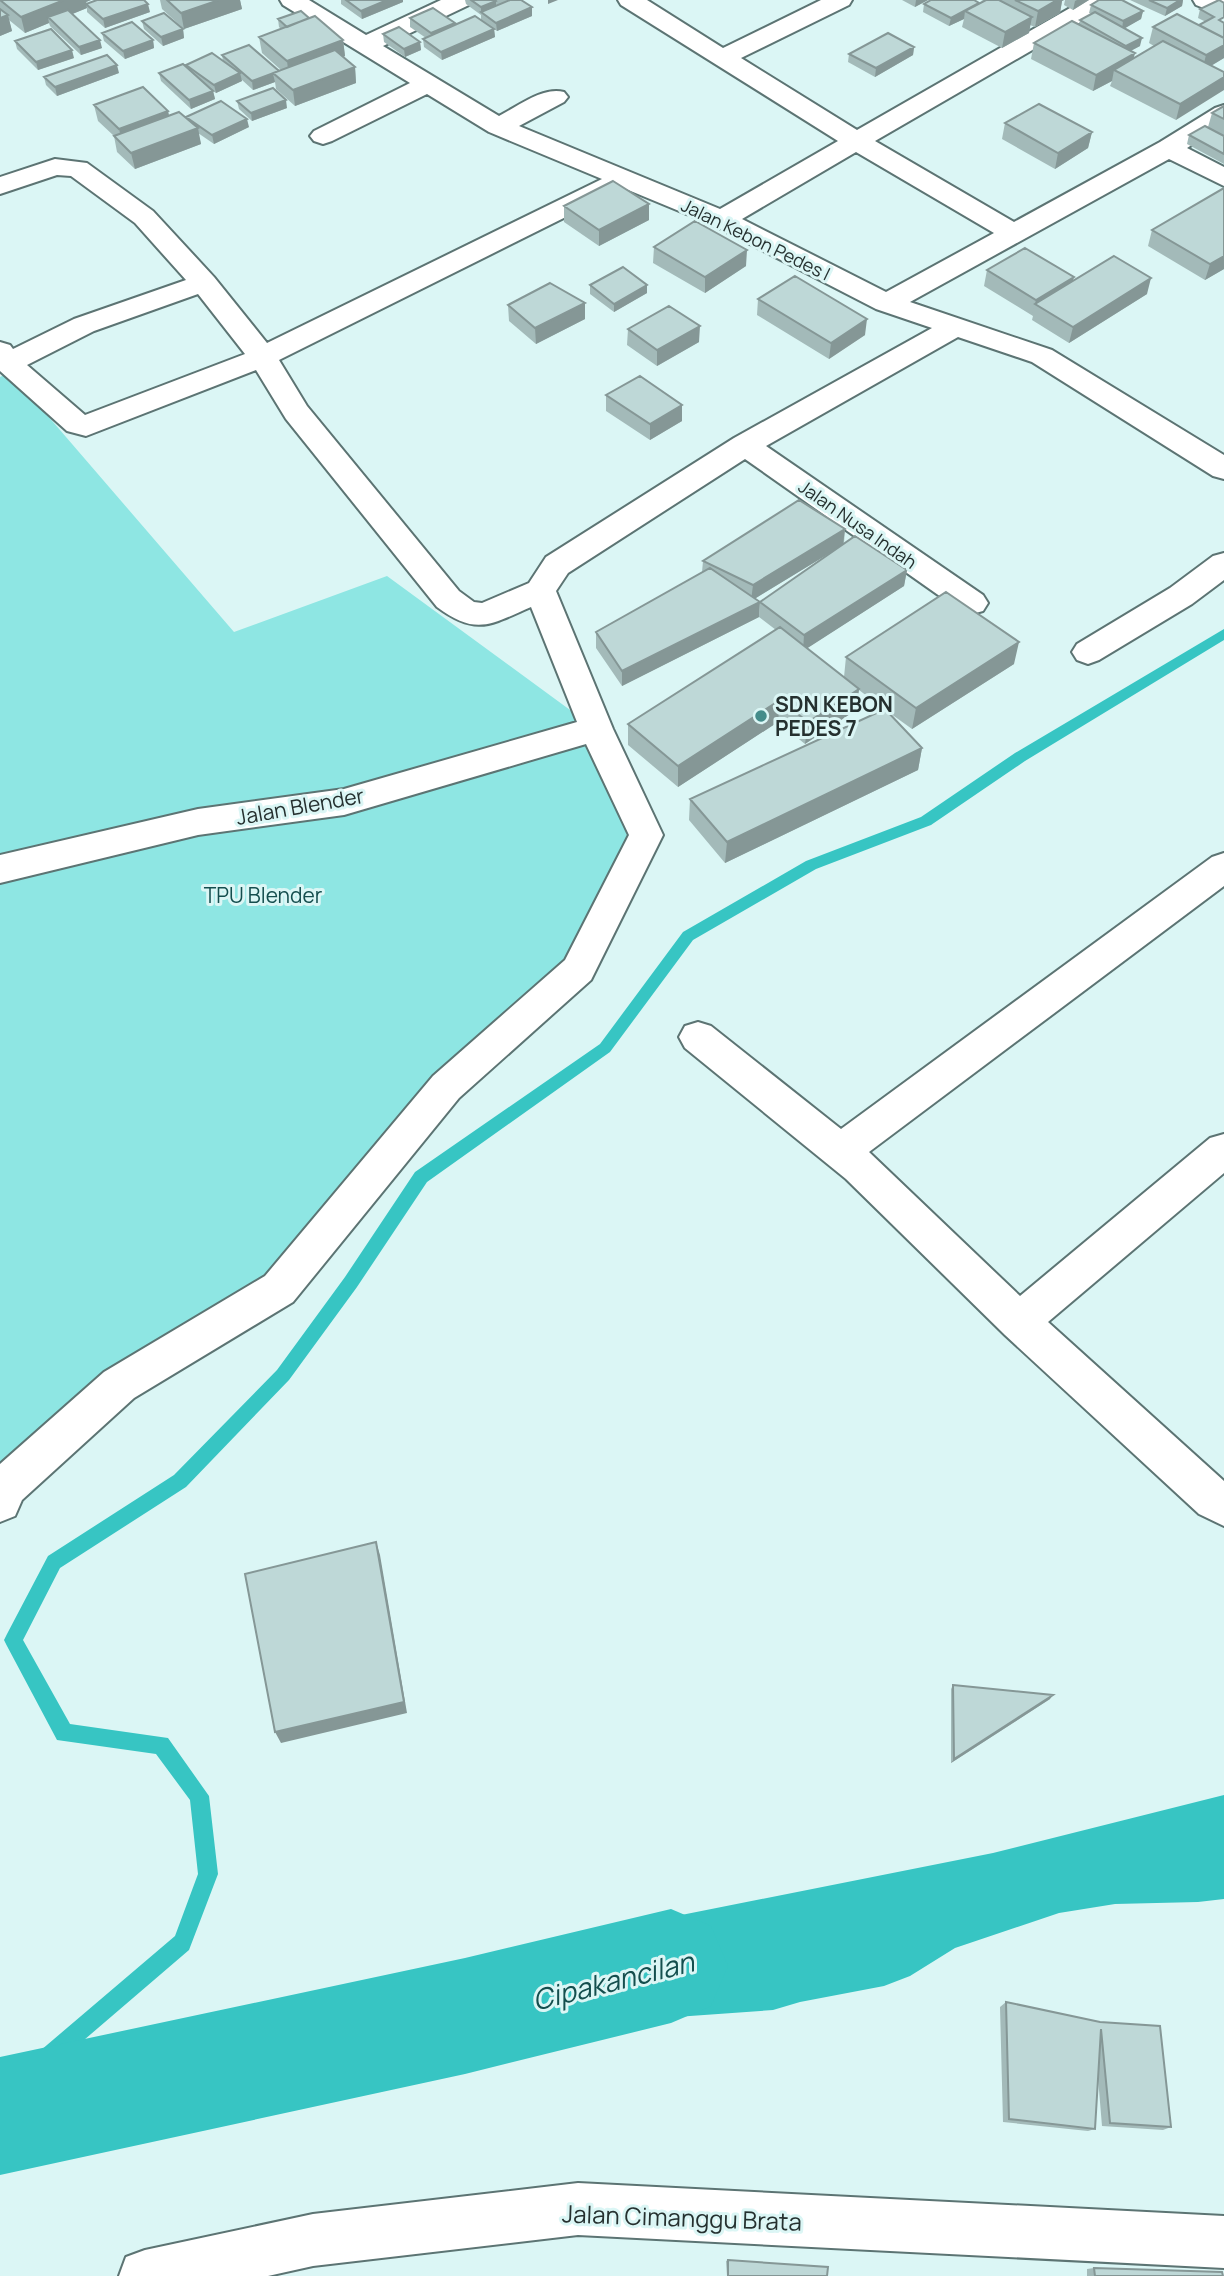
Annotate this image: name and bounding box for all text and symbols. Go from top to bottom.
street label: Jalan Kebon Pedes I [678,193,834,285]
street label: Jalan Nusa Indah [794,474,922,574]
place label: SDN KEBON PEDES 7 [775,690,893,742]
marker: SDN KEBON PEDES 7 [753,708,769,724]
street label: Jalan Blender [234,781,366,831]
park label: TPU Blender [204,881,323,909]
water label: Cipakancilan [528,1941,699,2018]
street label: Jalan Cimanggu Brata [562,2196,802,2238]

